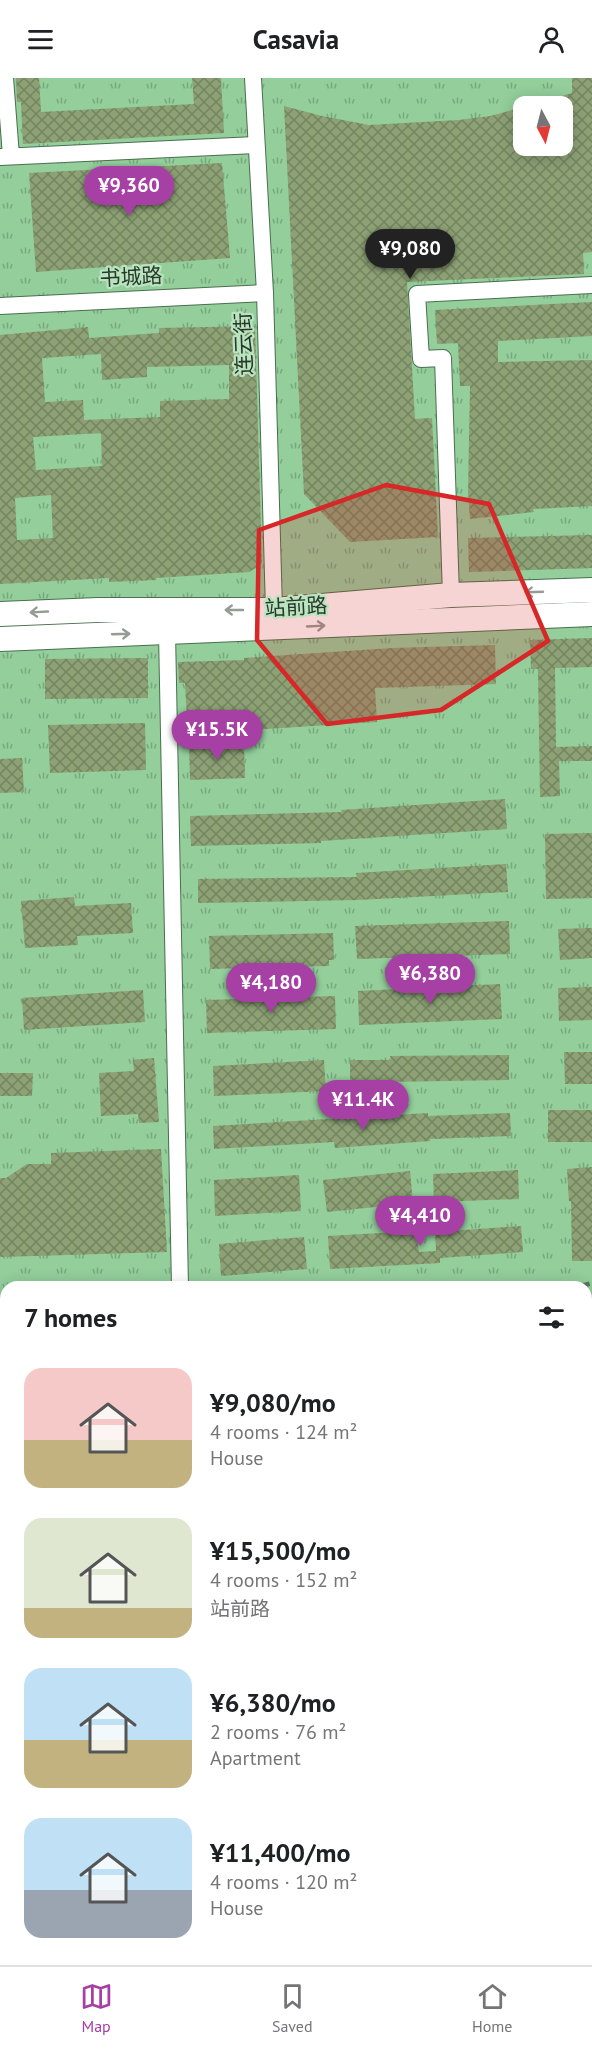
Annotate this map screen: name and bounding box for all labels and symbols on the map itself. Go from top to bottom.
north arrow [513,96,573,156]
pin: ¥9,360 [80,166,178,217]
pin: ¥9,080 [361,229,459,280]
street label: 书城路 [99,261,163,292]
street label: 连云街 [229,312,258,376]
one-way arrow [524,587,544,598]
street label: 站前路 [264,591,328,622]
one-way arrow [225,604,245,616]
one-way arrow [30,607,50,618]
one-way arrow [306,621,326,632]
one-way arrow [111,629,131,640]
pin: ¥15.5K [168,710,266,761]
pin: ¥6,380 [381,954,479,1005]
pin: ¥4,180 [222,963,320,1014]
pin: ¥11.4K [314,1080,412,1131]
pin: ¥4,410 [371,1196,469,1247]

